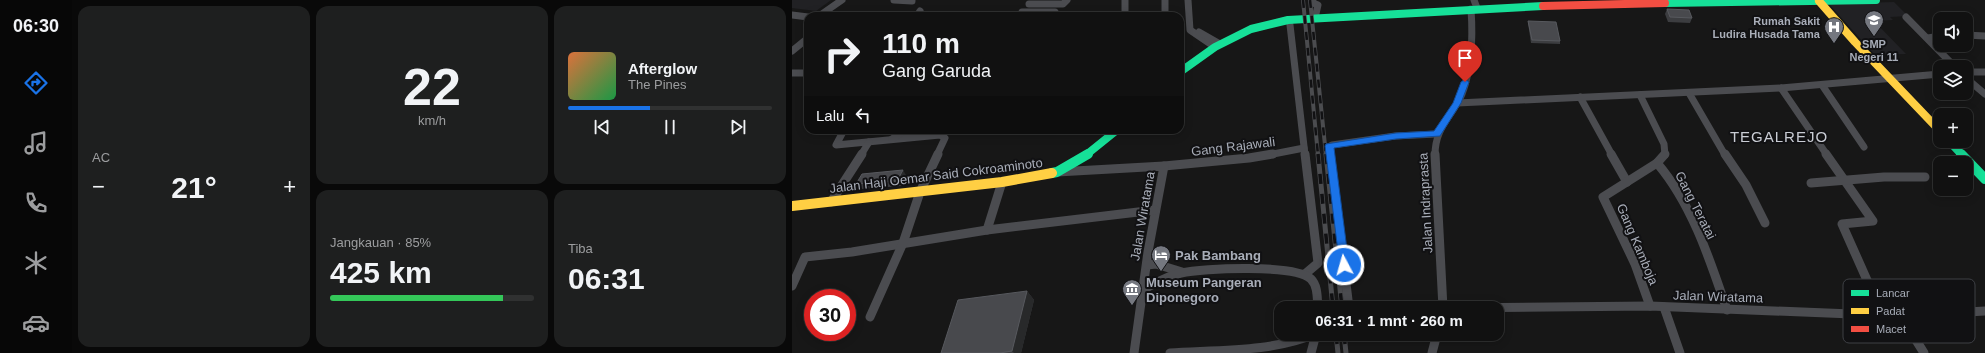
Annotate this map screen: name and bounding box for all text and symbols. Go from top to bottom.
school or university icon: SMP Negeri 11 [1863,9,1885,37]
map controls [1933,12,1973,196]
button: sound [1933,12,1973,52]
place label: Rumah Sakit Ludira Husada Tama [1713,15,1821,40]
text: 06:30 [13,16,59,36]
hospital icon: Rumah Sakit Ludira Husada Tama [1823,16,1845,44]
icon: right [816,28,868,80]
text: 110 m [882,28,960,59]
place label: SMP Negeri 11 [1850,38,1898,63]
pin [1448,41,1482,82]
icon: arrive [1454,47,1476,69]
text: 22 [403,58,461,116]
text: Afterglow [628,60,697,77]
button: layers [1933,60,1973,100]
text: Gang Garuda [882,61,991,81]
icon: directions [22,69,50,97]
text: The Pines [628,77,687,92]
icon: left [852,104,874,126]
text: Lalu [816,107,844,124]
button: + [1933,108,1973,148]
text: km/h [418,113,446,128]
icon: previous [591,116,613,138]
icon: pause [659,116,681,138]
icon: next [727,116,749,138]
district label: TEGALREJO [1730,128,1828,145]
icon: music [22,129,50,157]
street label: Gang Rajawali [1190,134,1276,159]
text: AC [92,150,110,165]
street label: Jalan Indraprasta [1415,152,1436,254]
street label: Jalan Haji Oemar Said Cokroaminoto [829,155,1043,196]
button: − [1933,156,1973,196]
street label: Gang Teratai [1672,169,1719,242]
street label: Jalan Wiratama [1127,170,1158,262]
text: 21° [171,171,217,204]
text: − [92,174,105,199]
text: + [283,174,296,199]
icon: phone [22,189,50,217]
street label: Gang Kamboja [1614,201,1662,288]
text: Jangkauan · 85% [330,235,431,250]
text: Tiba [568,241,593,256]
hotel icon: Pak Bambang [1150,244,1172,272]
position arrow [1323,244,1365,286]
place label: Pak Bambang [1175,248,1261,263]
icon: climate [22,249,50,277]
text: 425 km [330,256,432,289]
text: 06:31 [568,262,645,295]
place label: Museum Pangeran Diponegoro [1146,275,1262,305]
museum icon: Museum Pangeran Diponegoro [1121,278,1143,306]
legend [1843,279,1975,343]
street label: Jalan Wiratama [1673,287,1764,306]
text: Lancar [1876,287,1910,299]
speed limit sign: 30 [804,289,856,341]
text: Padat [1876,305,1905,317]
icon: car [22,309,50,337]
text: 06:31 · 1 mnt · 260 m [1315,312,1463,329]
text: Macet [1876,323,1906,335]

